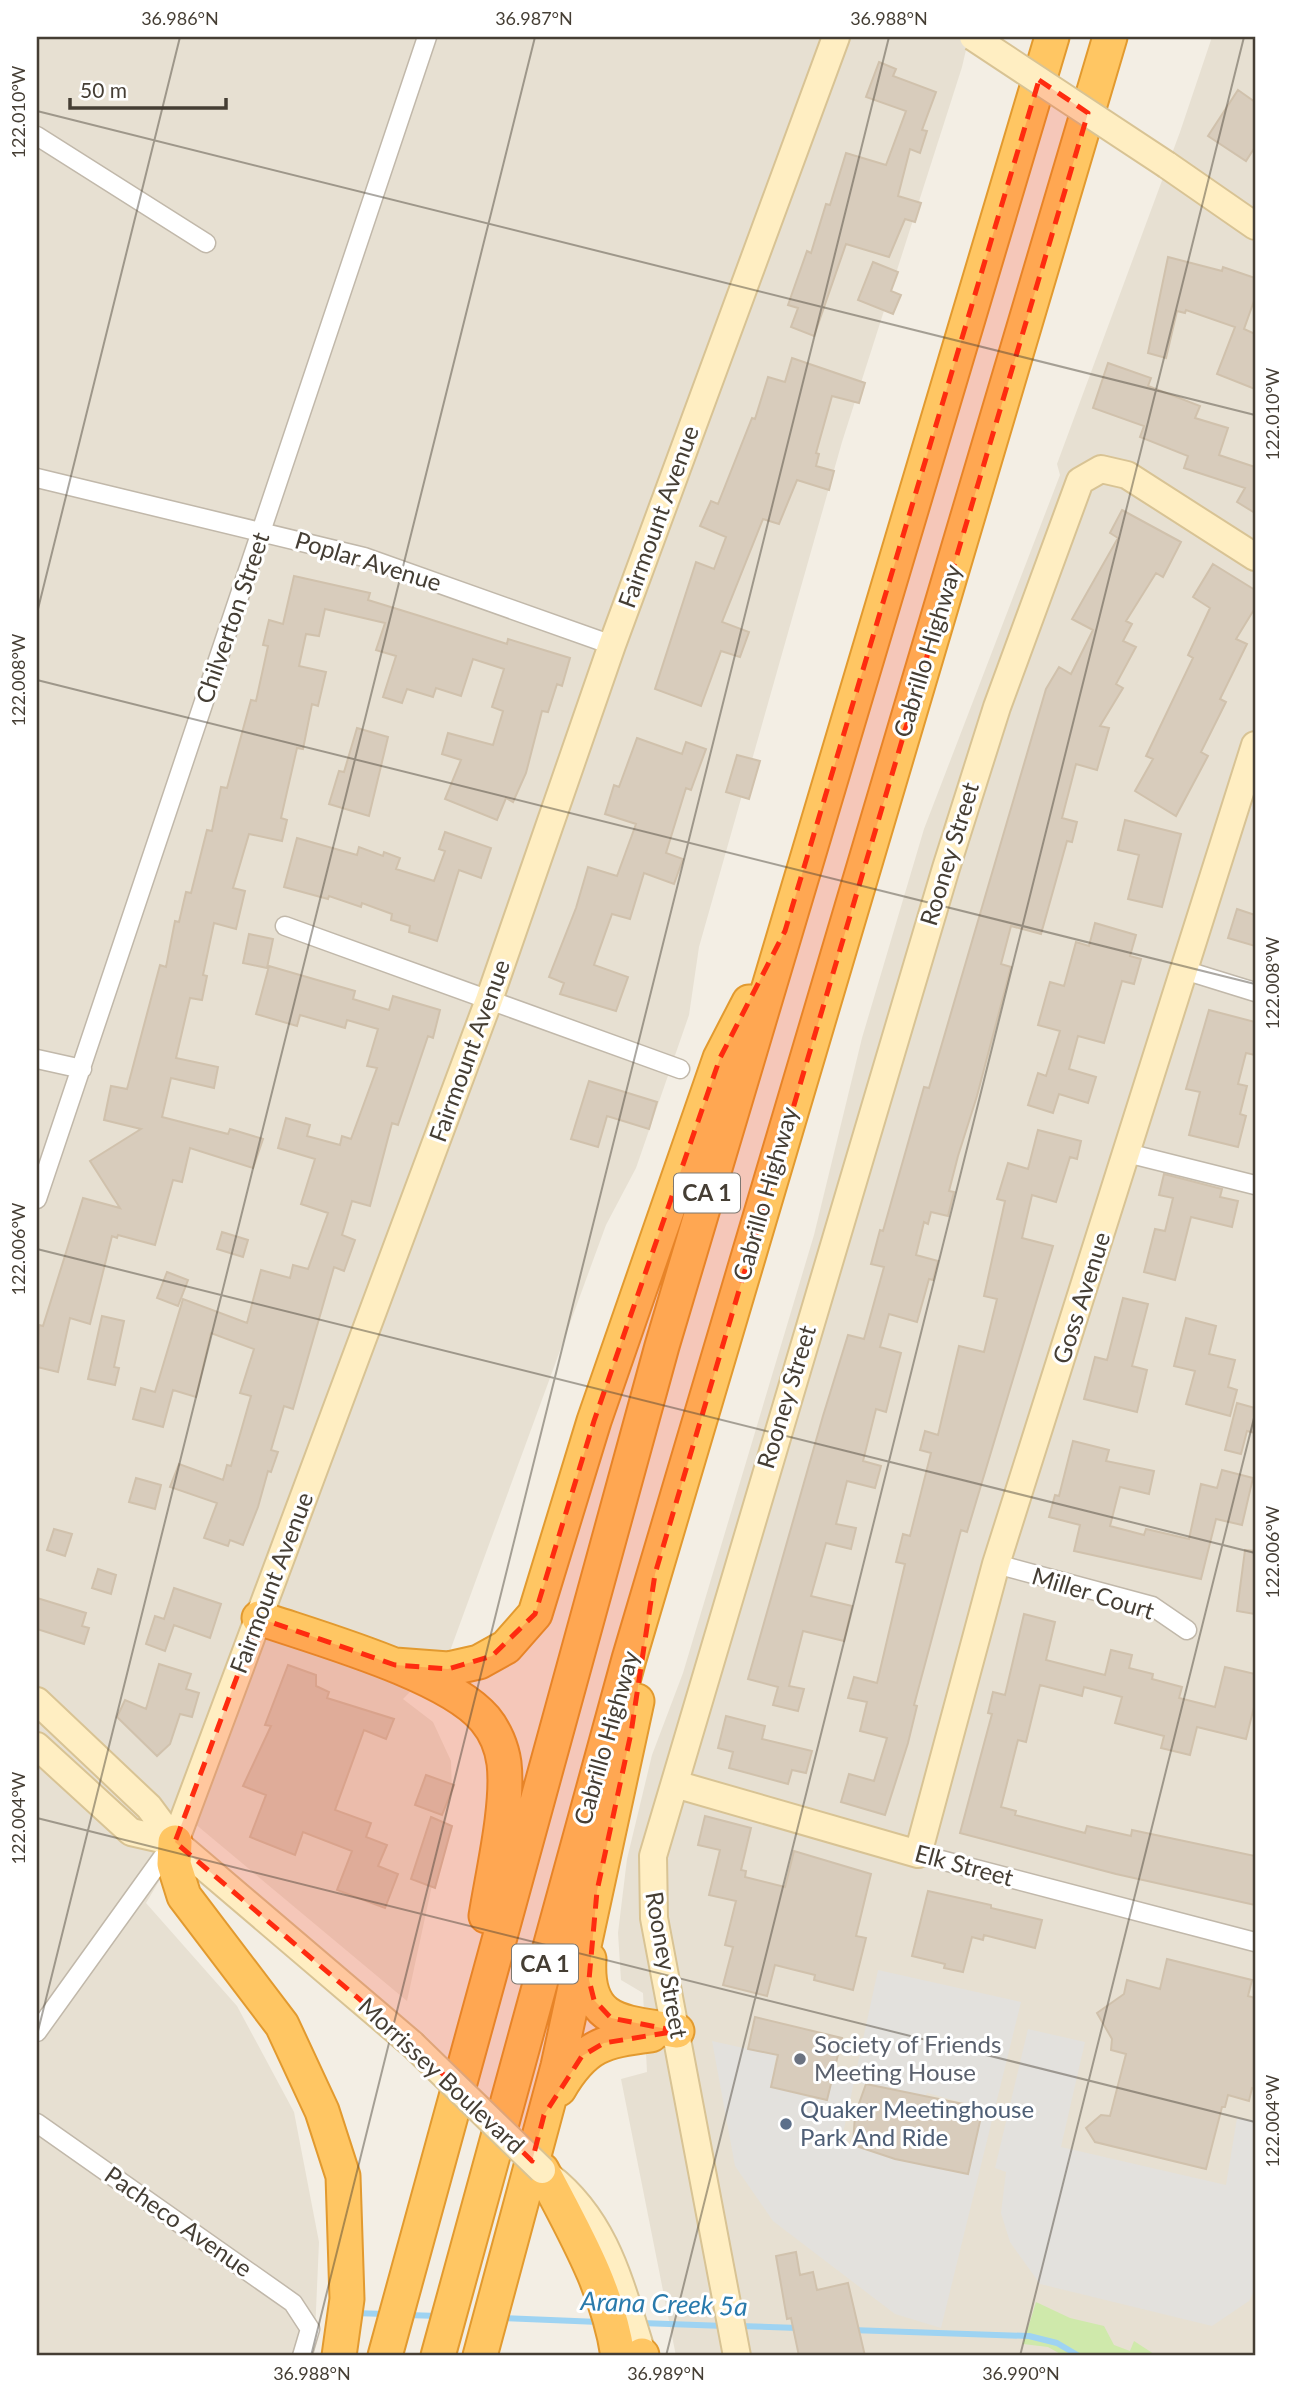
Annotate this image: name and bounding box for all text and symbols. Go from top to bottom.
text: 36.986°N [141,7,219,29]
text: 36.987°N [495,7,573,29]
text: 36.988°N [850,7,928,29]
text: 122.010°W [7,65,29,159]
scale bar [70,66,226,110]
text: 50 m [80,77,127,102]
text: 122.010°W [1261,367,1283,461]
street label: Fairmount Avenue [611,421,704,611]
street label: Poplar Avenue [292,525,445,597]
street label: Chilverton Street [189,528,275,707]
street label: Cabrillo Highway [886,560,967,741]
text: 122.008°W [7,633,29,727]
street label: Rooney Street [913,778,984,929]
text: 122.008°W [1261,936,1283,1030]
street label: Fairmount Avenue [422,955,515,1145]
street label: Cabrillo Highway [726,1103,803,1284]
road number: CA 1 [674,1174,740,1212]
text: 122.006°W [7,1202,29,1296]
street label: Goss Avenue [1046,1228,1115,1367]
street label: Rooney Street [750,1321,821,1472]
street label: Fairmount Avenue [223,1488,318,1677]
text: 122.006°W [1261,1505,1283,1599]
street label: Miller Court [1029,1560,1158,1625]
street label: Cabrillo Highway [567,1647,644,1828]
text: 122.004°W [7,1771,29,1865]
street label: Elk Street [912,1837,1017,1892]
street label: Rooney Street [640,1889,695,2041]
road number: CA 1 [512,1944,578,1983]
street label: Morrissey Boulevard [353,1991,531,2159]
place label: Society of Friends Meeting House [814,2029,1001,2086]
marker: Society of Friends Meeting House [792,2051,808,2067]
text: 122.004°W [1261,2074,1283,2168]
place label: Quaker Meetinghouse Park And Ride [800,2094,1034,2151]
marker: Quaker Meetinghouse Park And Ride [778,2116,794,2132]
street label: Pacheco Avenue [100,2159,258,2282]
water label: Arana Creek 5a [579,2284,748,2322]
text: 36.988°N [273,2362,351,2384]
text: 36.989°N [627,2362,705,2384]
text: 36.990°N [982,2362,1060,2384]

